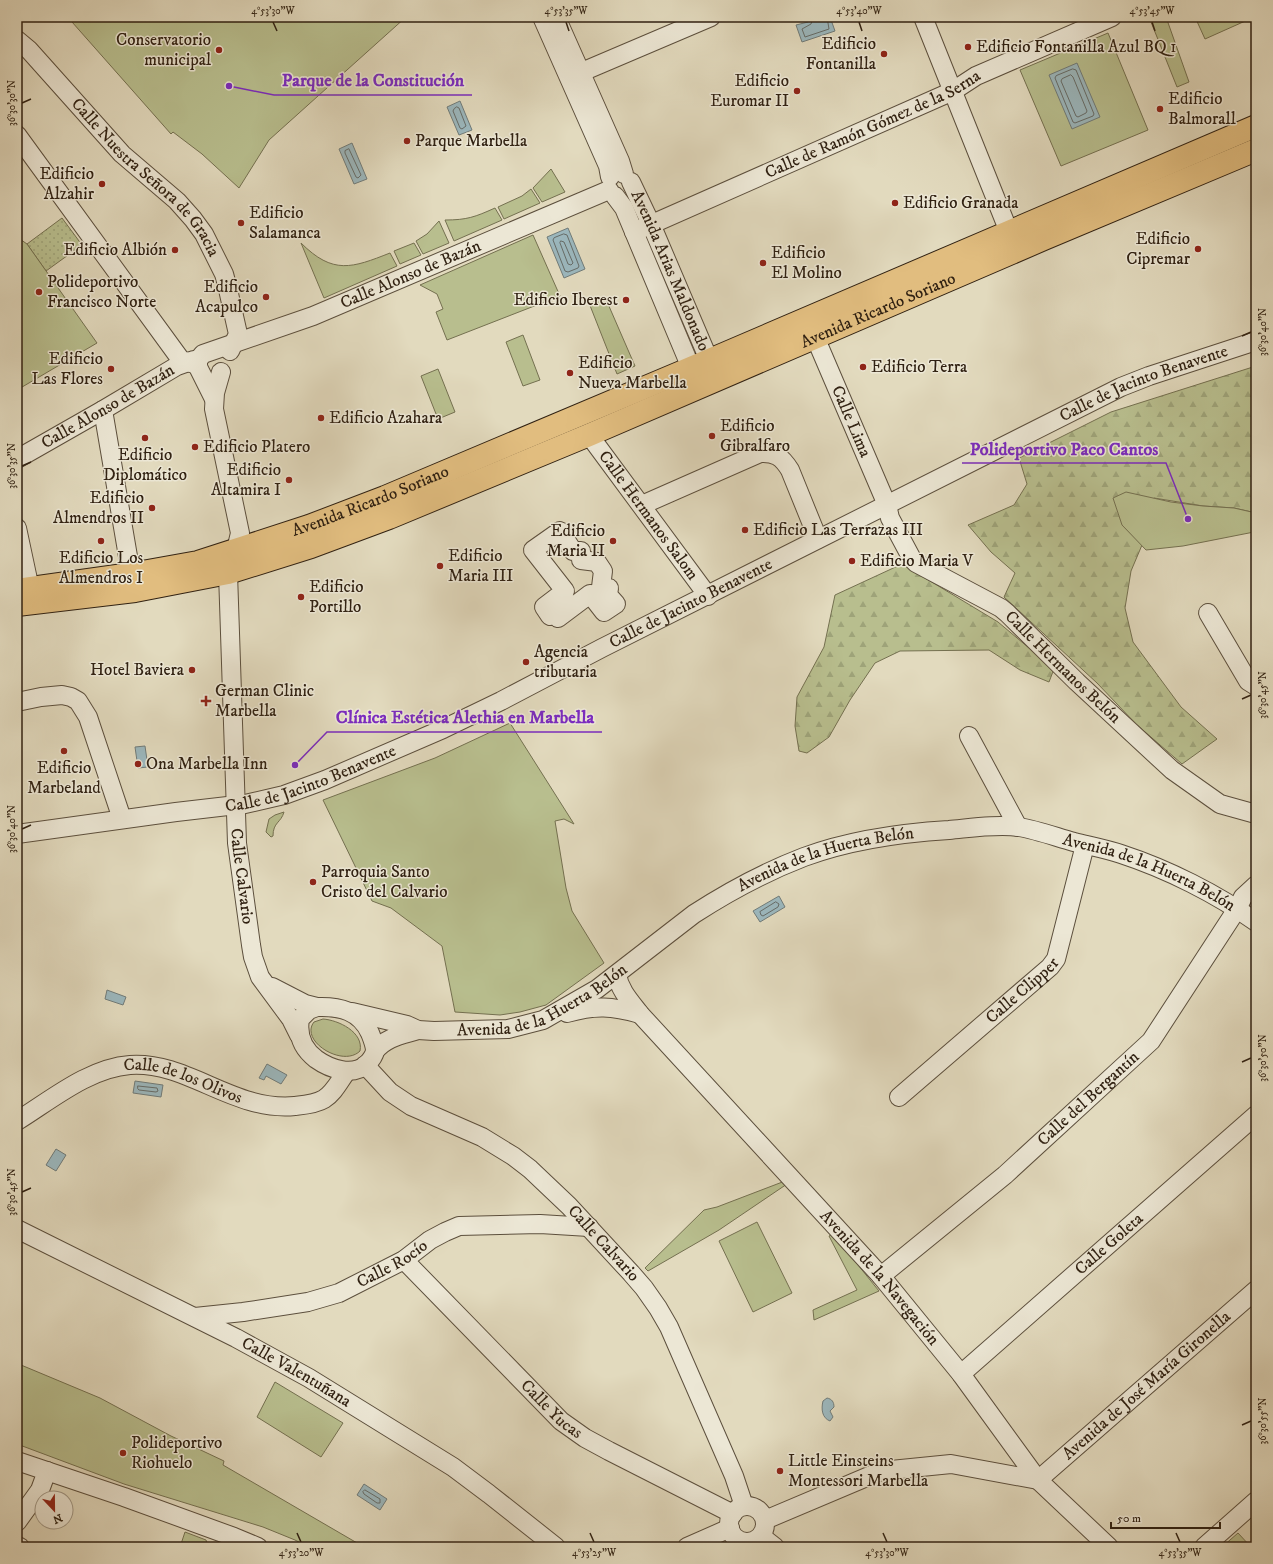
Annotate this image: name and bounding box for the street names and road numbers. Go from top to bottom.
street label: Calle de Ramón Gómez de la Serna [762,65,985,184]
street label: Calle Nuestra Señora de Gracia [66,93,225,261]
street label: Avenida Arias Maldonado [626,187,715,354]
street label: Calle Alonso de Bazán [337,235,484,314]
street label: Avenida Ricardo Soriano [797,267,959,354]
street label: Calle de Jacinto Benavente [1056,340,1231,427]
street label: Calle Alonso de Bazán [37,359,179,454]
street label: Calle Lima [826,382,877,462]
street label: Calle Hermanos Salom [593,446,704,585]
street label: Avenida Ricardo Soriano [289,460,452,542]
street label: Calle de Jacinto Benavente [605,553,776,654]
street label: Calle Hermanos Belón [1000,606,1126,728]
street label: Calle de Jacinto Benavente [224,740,399,817]
street label: Avenida de la Huerta Belón [733,822,915,897]
street label: Calle Calvario [226,828,259,926]
street label: Avenida de la Huerta Belón [1060,828,1240,916]
street label: Calle Clipper [981,953,1065,1029]
street label: Avenida de la Huerta Belón [457,959,632,1041]
street label: Calle del Bergantín [1033,1046,1144,1151]
street label: Calle de los Olivos [123,1054,246,1109]
street label: Calle Calvario [563,1200,645,1286]
street label: Avenida de la Navegación [815,1205,944,1350]
street label: Calle Goleta [1070,1207,1149,1280]
street label: Calle Rocío [353,1235,432,1293]
street label: Avenida de José María Gironella [1058,1305,1236,1465]
street label: Calle Valentuñana [238,1332,356,1413]
street label: Calle Yucas [516,1375,587,1444]

